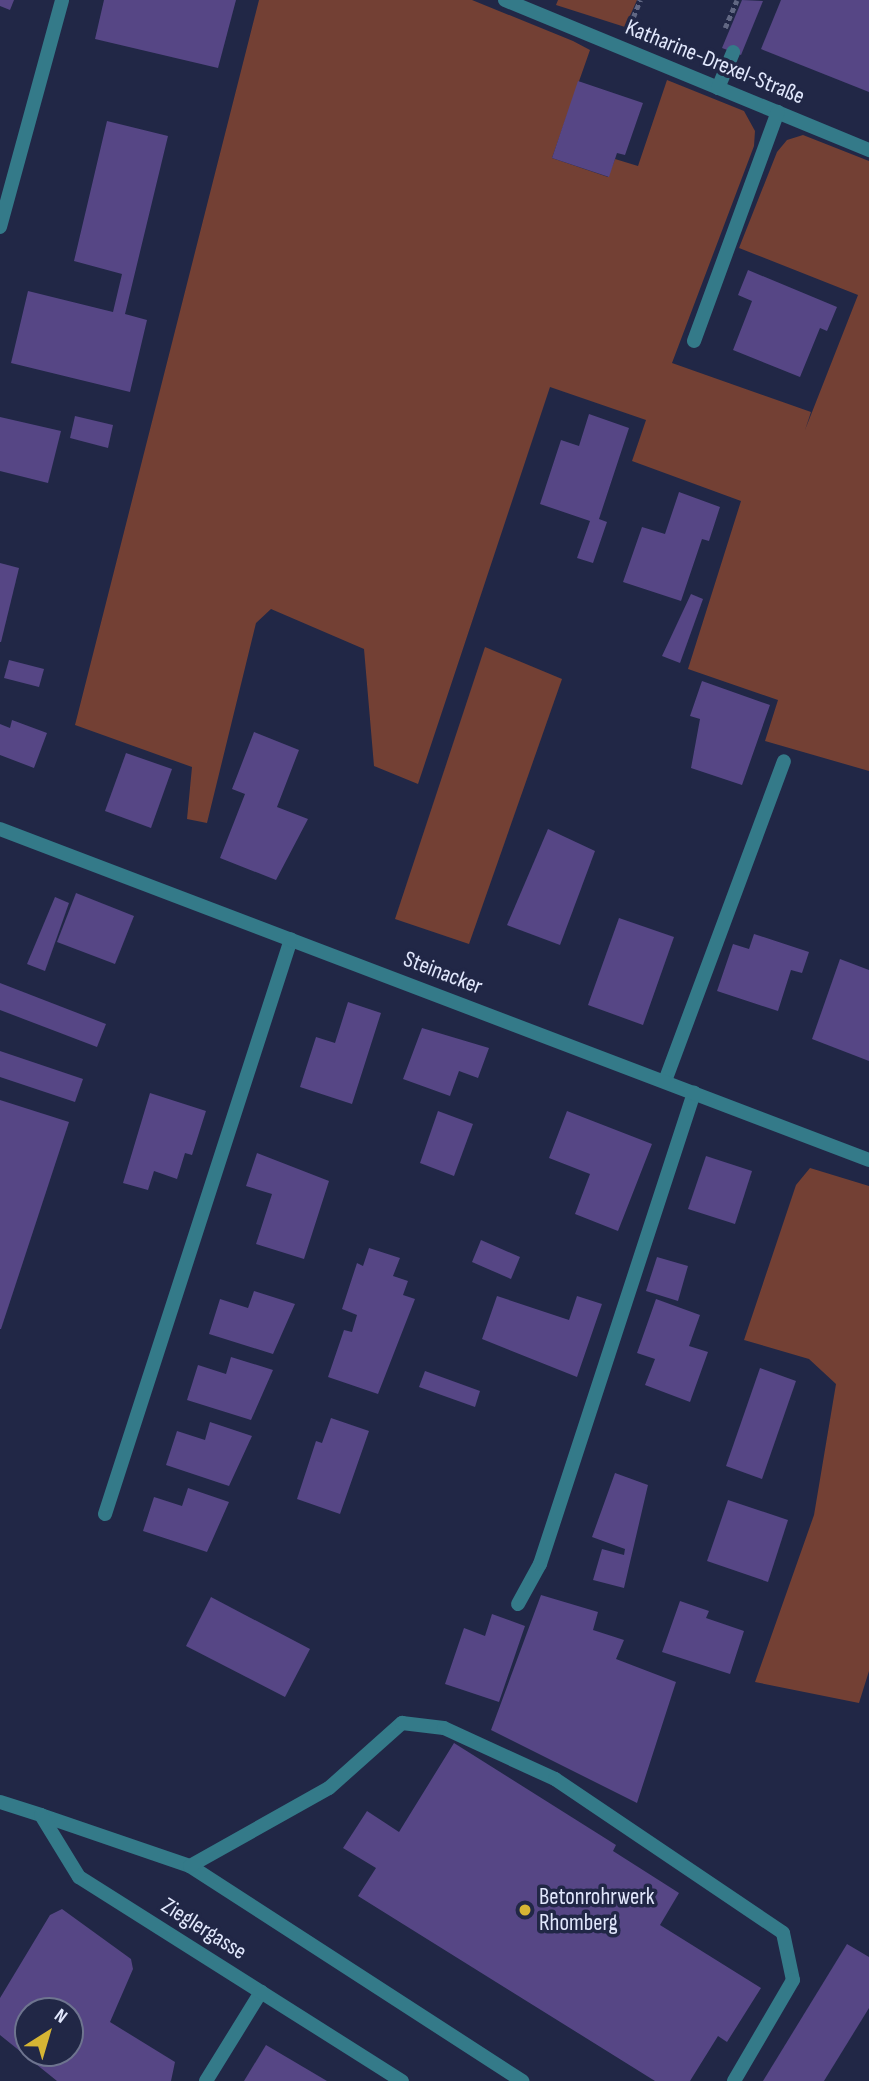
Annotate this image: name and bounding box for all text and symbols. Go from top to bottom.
street label: Katharine-Drexel-Straße [621,13,809,111]
street label: Steinacker [400,945,486,1001]
place label: Betonrohrwerk Rhomberg [539,1883,655,1937]
street label: Zieglergasse [156,1892,252,1966]
marker: Betonrohrwerk Rhomberg [517,1902,533,1918]
north arrow [14,1997,84,2067]
text: N [50,2004,72,2029]

